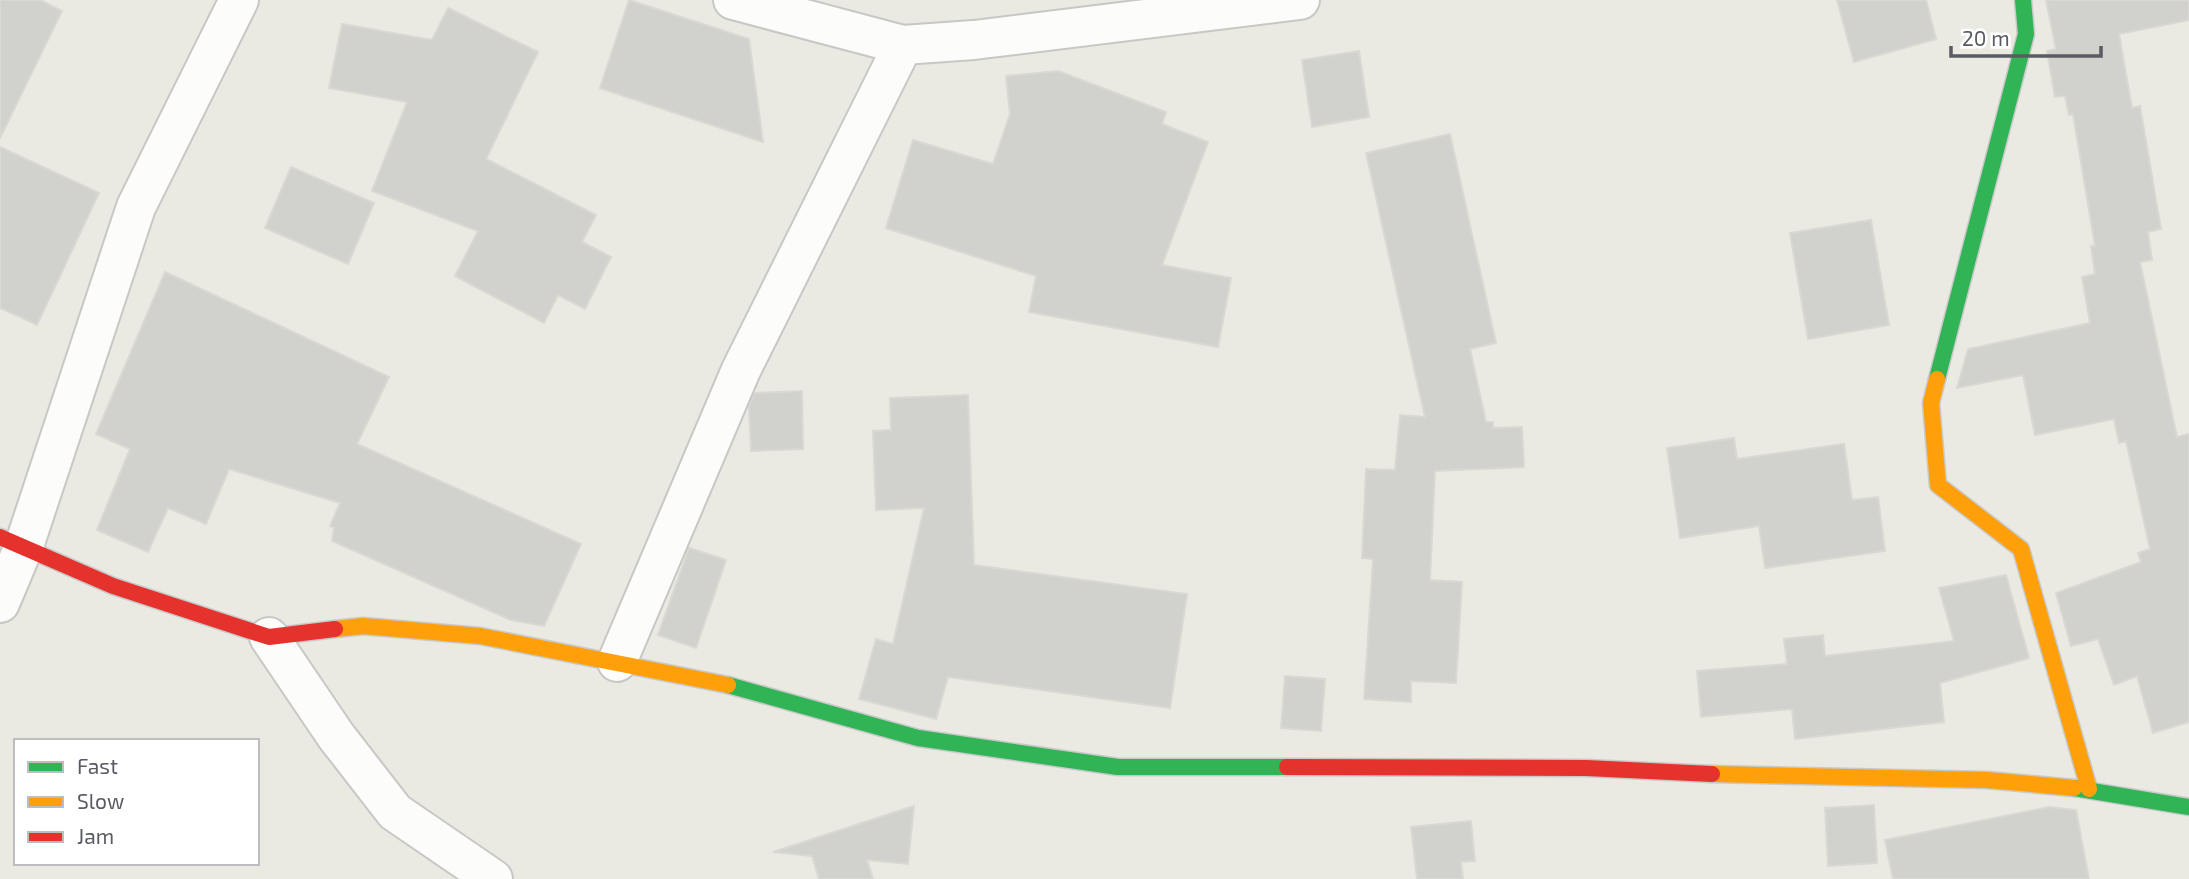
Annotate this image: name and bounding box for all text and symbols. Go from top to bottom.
scale bar [1951,14,2102,58]
text: 20 m [1962,25,2010,50]
legend [14,739,259,865]
text: Fast [77,753,118,778]
text: Slow [77,788,124,813]
text: Jam [77,823,114,848]

